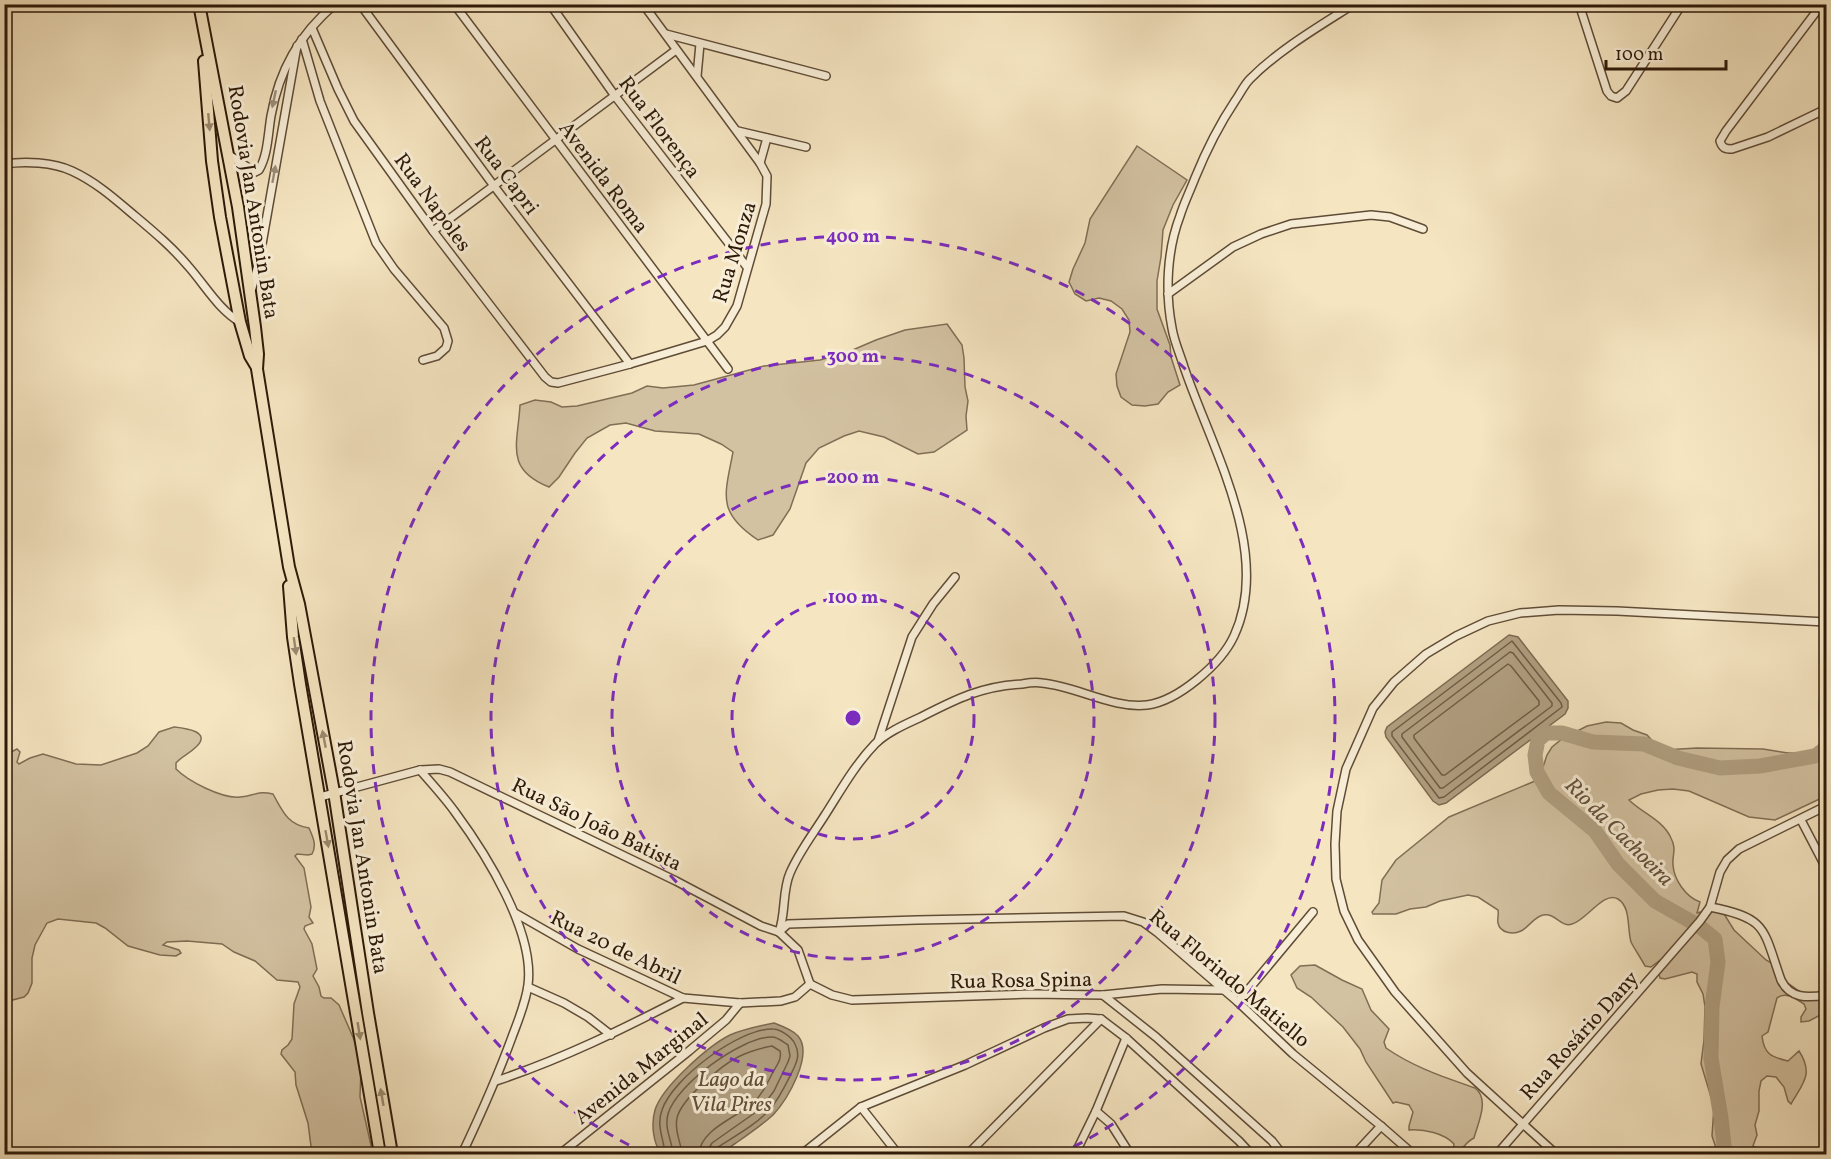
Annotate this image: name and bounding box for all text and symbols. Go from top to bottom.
scale bar [1606,33,1726,71]
text: 100 m [1615,43,1664,68]
street label: Rua Florença [611,71,707,185]
street label: Rodovia Jan Antonin Bata [220,83,285,321]
one-way arrow [269,90,278,109]
one-way arrow [204,112,214,131]
street label: Avenida Roma [551,116,655,240]
street label: Rua Capri [466,130,545,221]
street label: Rua Napoles [386,148,477,258]
one-way arrow [269,165,278,184]
street label: Rua Monza [706,198,765,307]
text: 400 m [826,225,880,250]
text: 300 m [827,345,879,370]
text: 200 m [827,466,879,491]
text: 100 m [828,586,878,611]
one-way arrow [290,637,299,656]
centre of rings [843,708,863,728]
one-way arrow [319,729,328,748]
street label: Rodovia Jan Antonin Bata [329,738,394,976]
water label: Rio da Cachoeira [1557,771,1680,894]
street label: Rua São João Batista [506,772,686,879]
one-way arrow [322,829,331,848]
street label: Rua Florindo Matiello [1142,903,1316,1055]
street label: Rua 20 de Abril [545,904,686,993]
street label: Rua Rosário Dany [1514,965,1646,1107]
street label: Rua Rosa Spina [949,966,1093,997]
street label: Avenida Marginal [569,1006,715,1132]
one-way arrow [355,1022,364,1041]
water label: Lago da Vila Pires [690,1065,772,1121]
one-way arrow [378,1087,387,1106]

